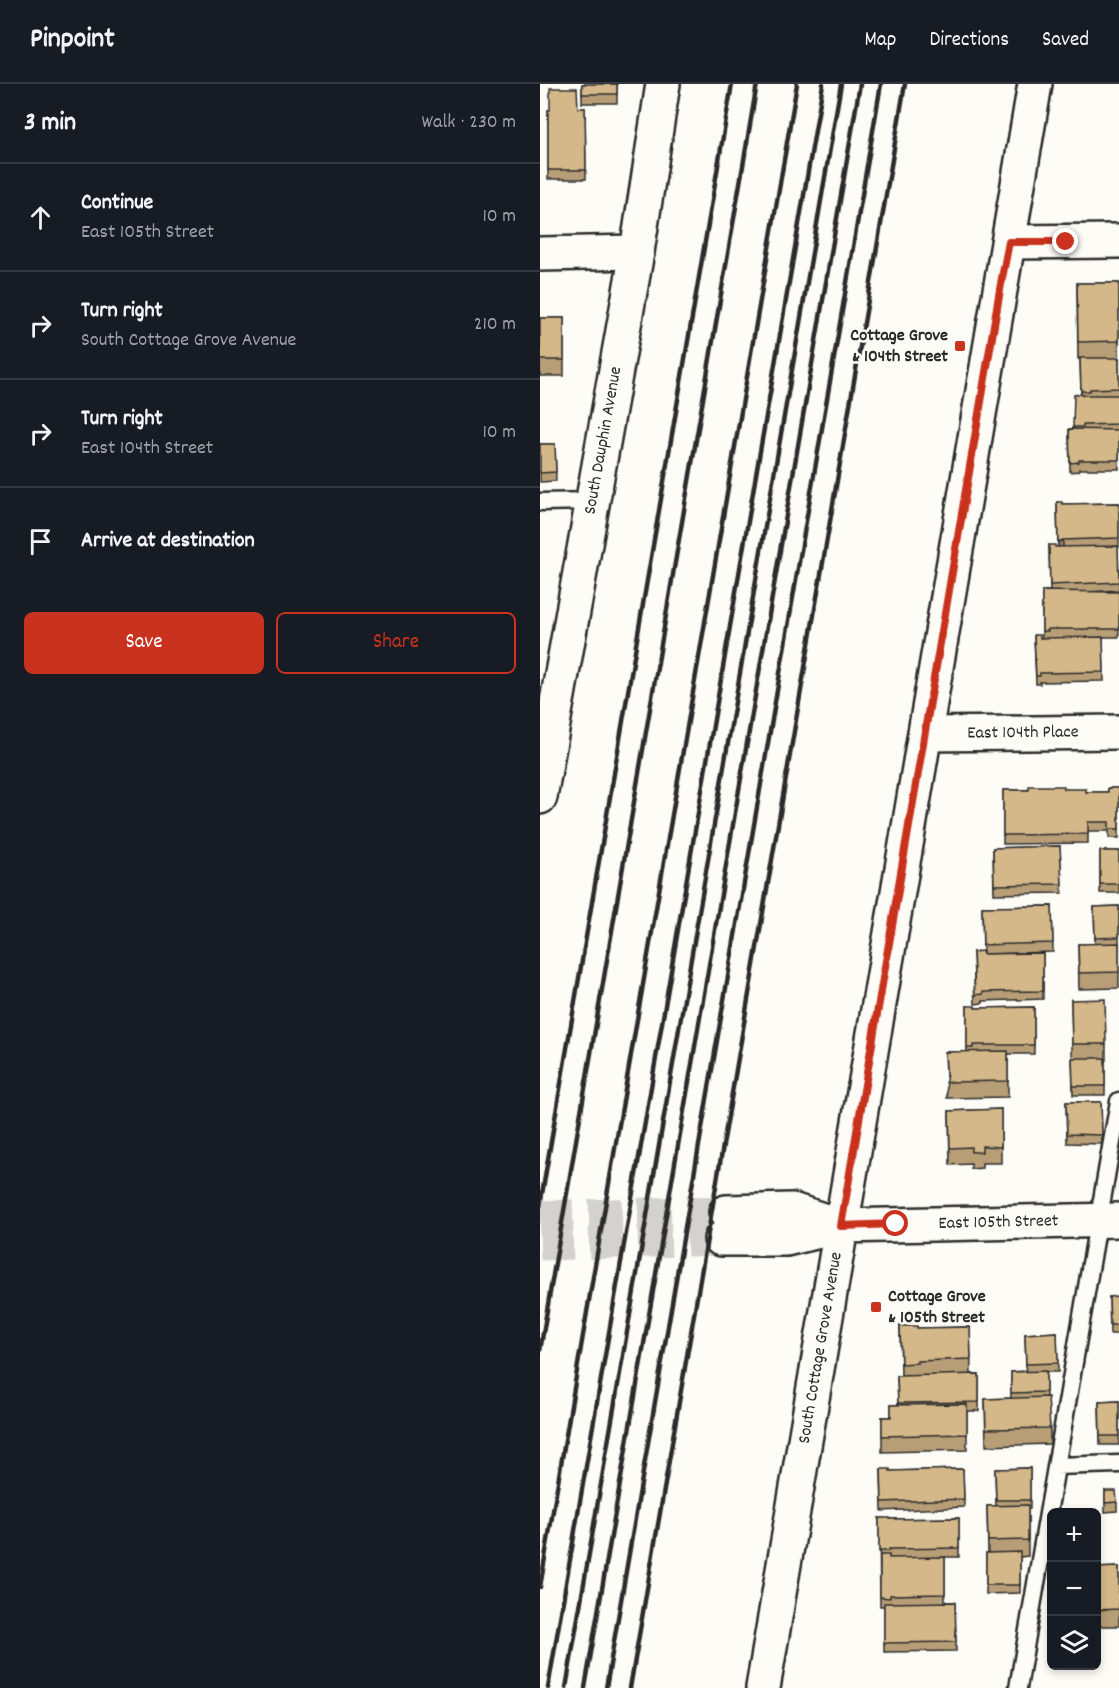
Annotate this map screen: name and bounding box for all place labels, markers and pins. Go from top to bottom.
place label: Cottage Grove & 104th Street [850,324,948,370]
marker: Cottage Grove & 104th Street [953,339,967,353]
place label: Cottage Grove & 105th Street [888,1285,986,1331]
marker: Cottage Grove & 105th Street [869,1300,883,1314]

